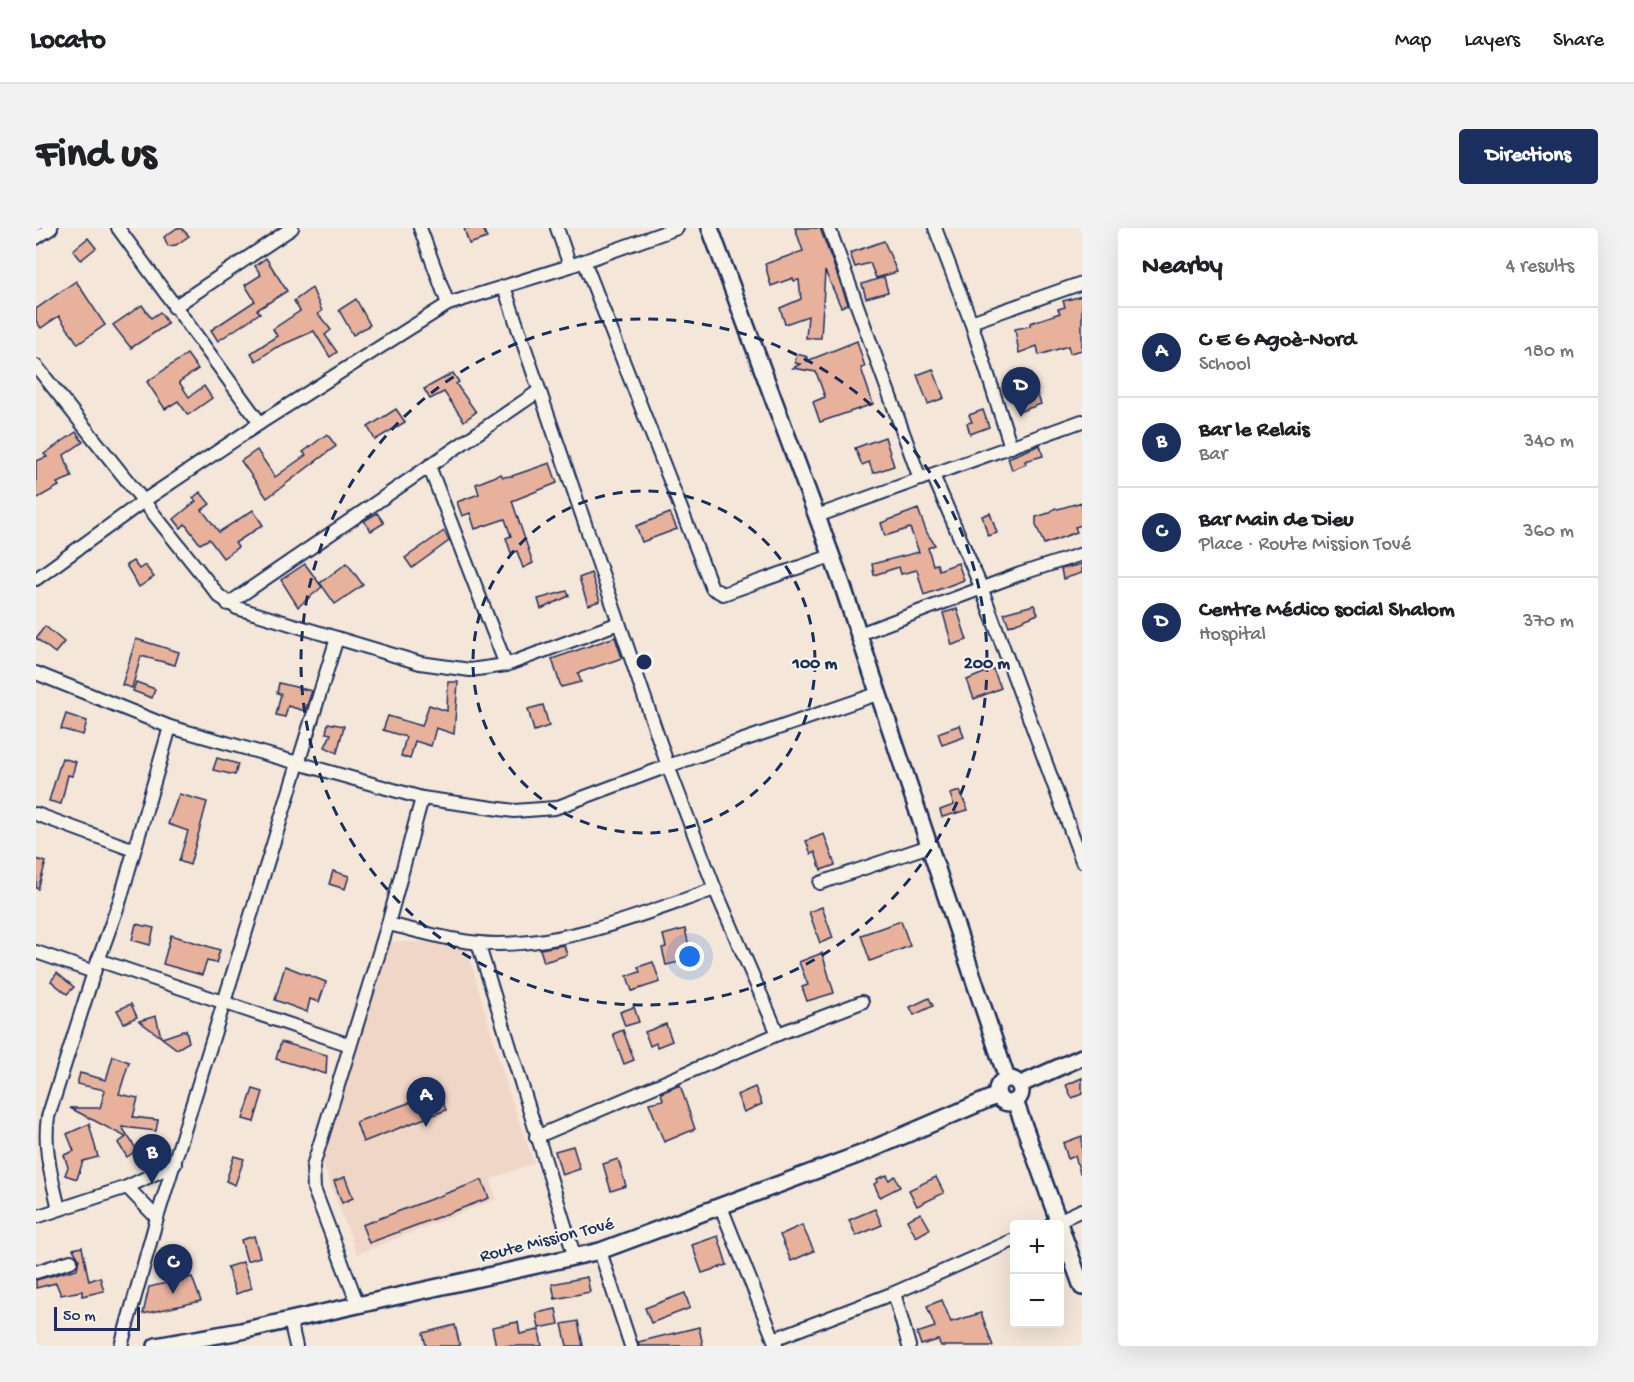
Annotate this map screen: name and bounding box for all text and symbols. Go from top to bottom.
text: Locato [30,25,106,58]
text: Map [1395,29,1431,54]
text: Layers [1464,29,1520,54]
text: Share [1553,29,1604,54]
button: Directions [1459,129,1598,184]
text: Find us [36,132,156,181]
text: Nearby [1142,252,1223,283]
text: 4 results [1506,256,1574,279]
text: C E G Agoè-Nord [1199,328,1356,354]
text: A [1156,341,1167,364]
text: 180 m [1525,341,1574,364]
text: School [1199,354,1251,377]
pin: D [1002,368,1040,417]
text: Bar le Relais [1199,418,1310,444]
text: B [1156,431,1167,454]
text: 340 m [1524,431,1574,454]
text: Bar [1199,444,1227,467]
text: Bar Main de Dieu [1199,508,1354,534]
text: C [1156,521,1167,544]
text: 360 m [1523,521,1574,544]
text: Place · Route Mission Tové [1199,534,1411,557]
text: Centre Médico social Shalom [1199,598,1455,624]
text: D [1155,611,1168,634]
text: 370 m [1523,611,1574,634]
text: Hospital [1199,624,1266,647]
centre of rings [634,652,654,672]
text: 100 m [792,654,838,675]
text: 200 m [964,654,1010,675]
your location [675,942,704,971]
pin: A [406,1078,446,1127]
pin: B [132,1134,172,1184]
street label: Route Mission Tové [478,1214,617,1268]
map controls [1010,1220,1064,1328]
button: + [1010,1220,1064,1274]
pin: C [154,1244,192,1294]
button: − [1010,1274,1064,1328]
scale bar [54,1304,140,1332]
text: 50 m [63,1308,96,1327]

